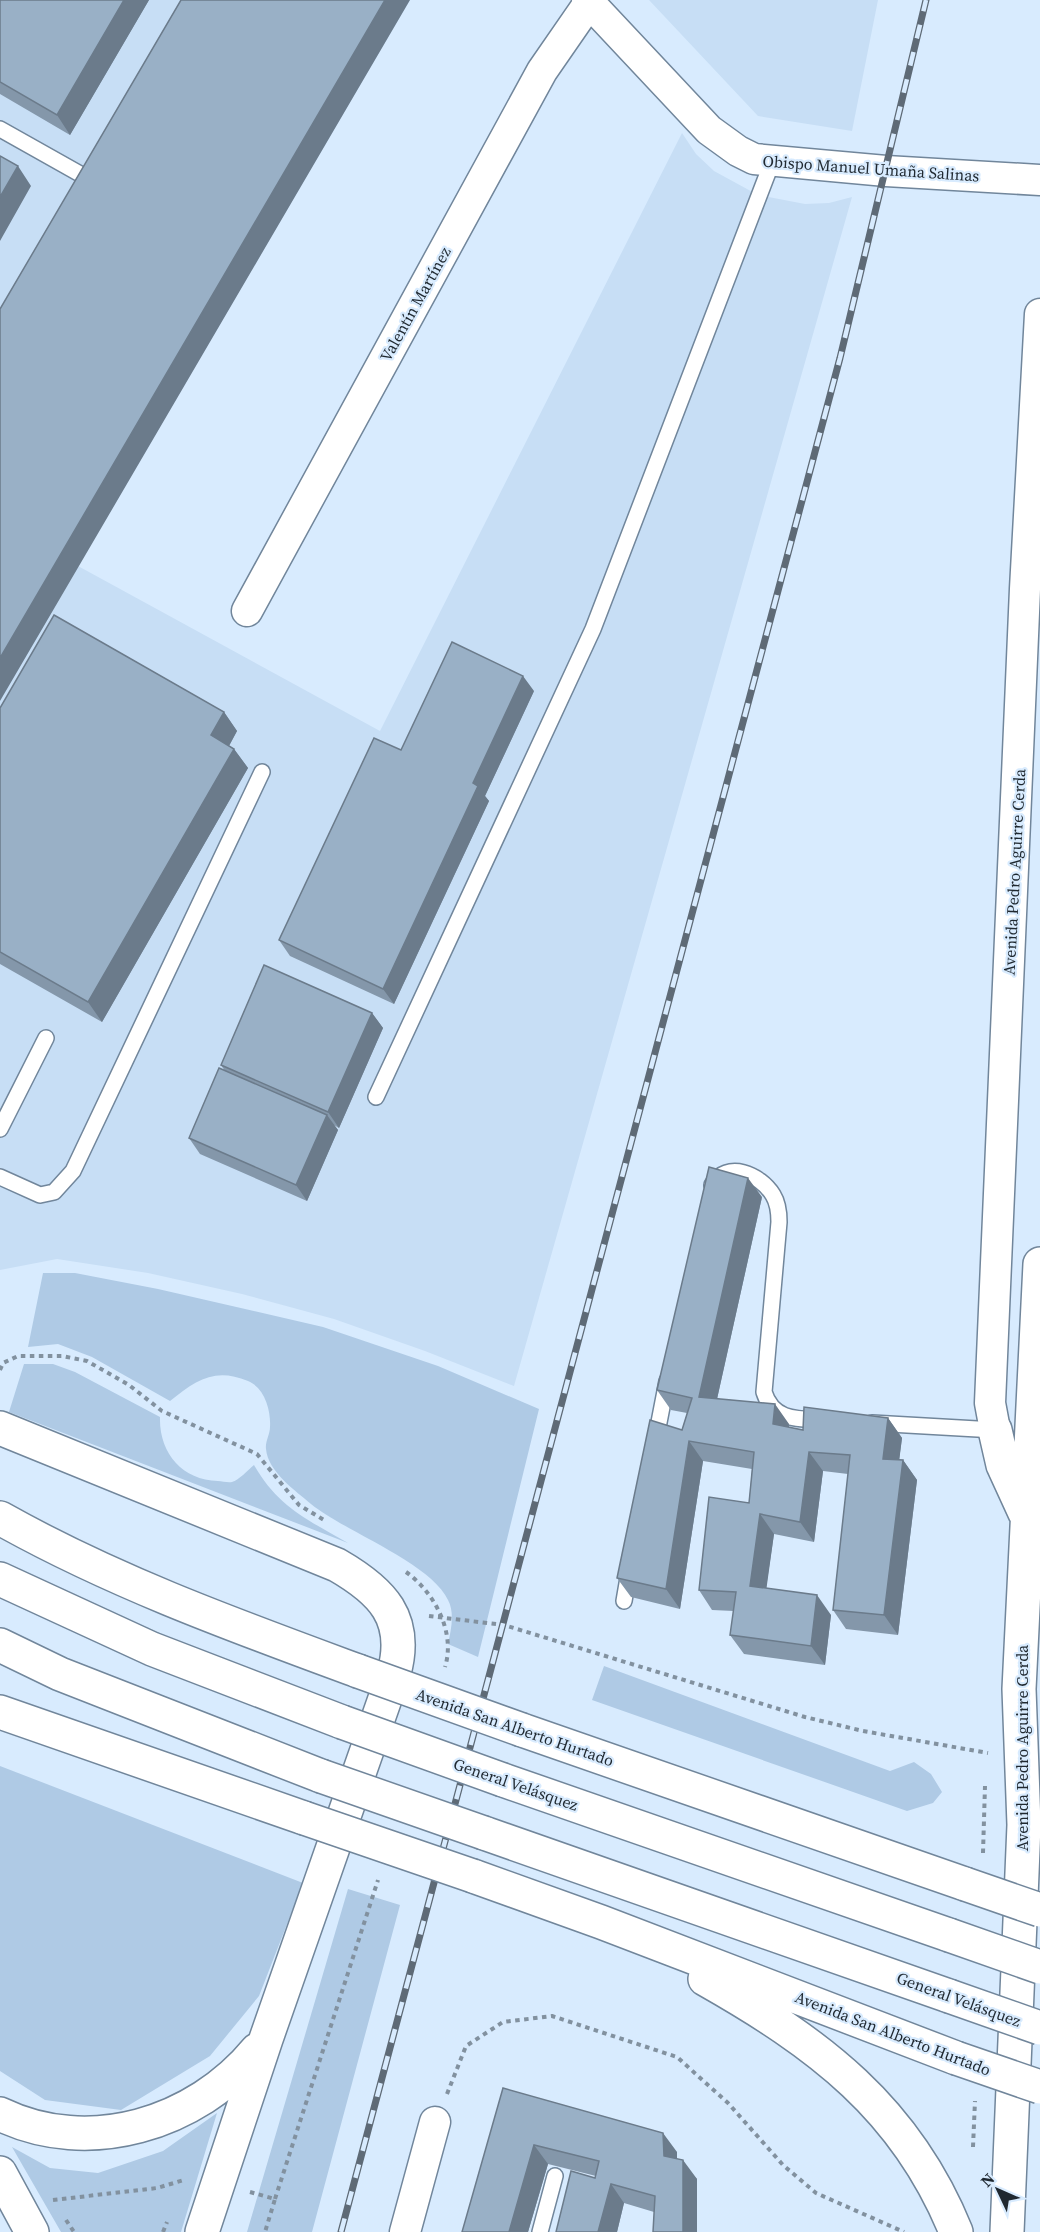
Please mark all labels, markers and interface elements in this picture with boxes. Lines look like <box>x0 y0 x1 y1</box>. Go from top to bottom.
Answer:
street label: Obispo Manuel Umaña Salinas <box>762 149 980 187</box>
street label: Valentín Martínez <box>374 243 456 365</box>
street label: Avenida Pedro Aguirre Cerda <box>998 767 1030 976</box>
street label: Avenida Pedro Aguirre Cerda <box>1011 1644 1033 1851</box>
street label: Avenida San Alberto Hurtado <box>413 1683 617 1771</box>
street label: General Velásquez <box>451 1752 581 1816</box>
street label: General Velásquez <box>894 1966 1024 2032</box>
street label: Avenida San Alberto Hurtado <box>792 1985 994 2081</box>
north arrow <box>968 2160 1028 2220</box>
text: N <box>975 2167 999 2191</box>

